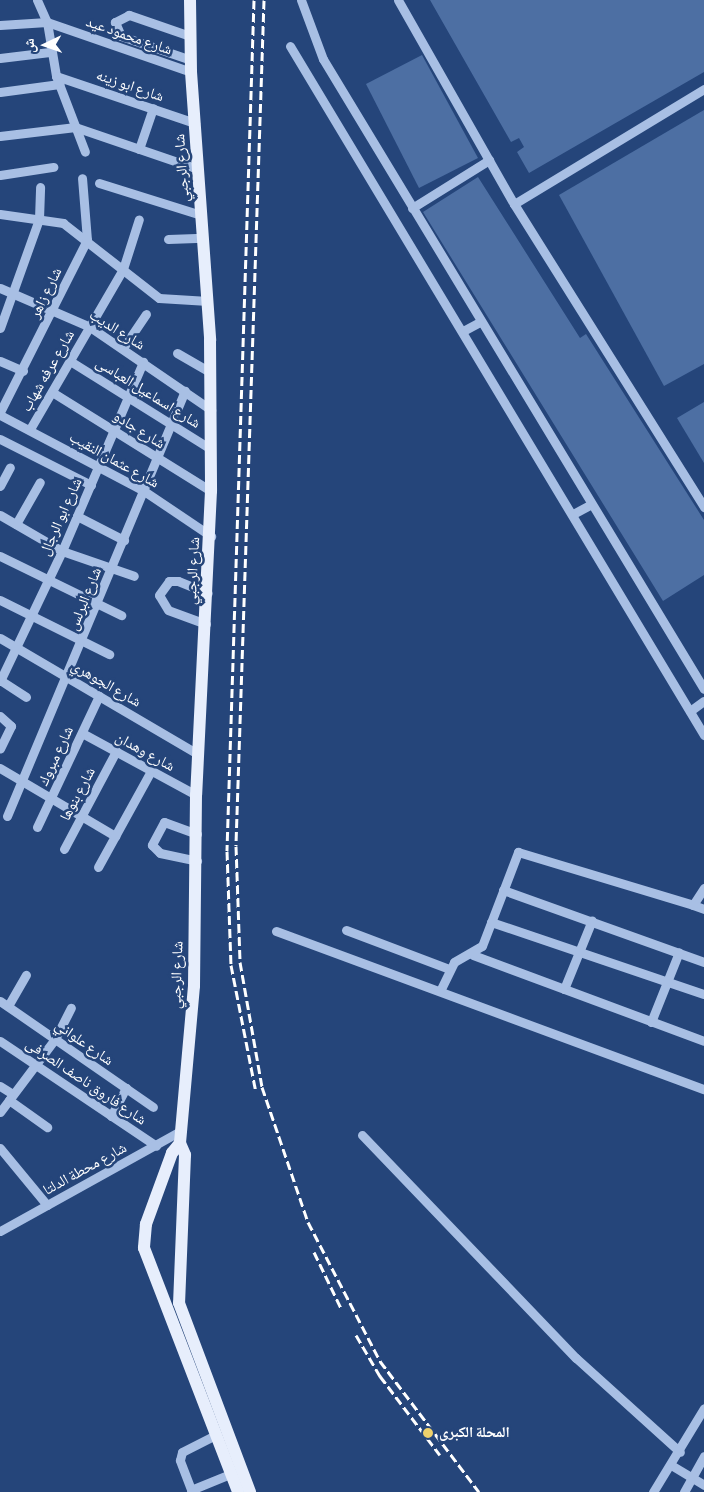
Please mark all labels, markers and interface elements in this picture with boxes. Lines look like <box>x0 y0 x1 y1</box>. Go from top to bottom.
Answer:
street label: شارع محمود عيد <box>84 13 174 59</box>
north arrow <box>20 20 70 70</box>
text: ش <box>23 38 37 54</box>
street label: شارع ابو زينه <box>94 66 166 106</box>
street label: شارع الرجبي <box>171 133 193 203</box>
street label: شارع زاهر <box>26 265 66 321</box>
street label: شارع الديب <box>86 306 148 354</box>
street label: شارع عرفه شهاب <box>17 327 79 415</box>
street label: شارع اسماعيل العباسى <box>92 354 204 432</box>
street label: شارع جادو <box>110 407 168 453</box>
street label: شارع عثمان النقيب <box>66 428 162 492</box>
street label: شارع ابو الرجال <box>36 475 86 559</box>
street label: شارع الرجبي <box>182 537 204 605</box>
street label: شارع البرلس <box>64 565 106 633</box>
street label: شارع الجوهري <box>68 657 144 711</box>
street label: شارع مبروك <box>34 723 78 789</box>
street label: شارع وهدان <box>112 728 178 776</box>
street label: شارع بنوها <box>56 764 100 824</box>
street label: شارع الرجبي <box>167 941 187 1009</box>
street label: شارع علواني <box>51 1016 117 1070</box>
street label: شارع فاروق ناصف الصرفى <box>22 1035 150 1129</box>
street label: شارع محطة الدلتا <box>40 1139 130 1199</box>
place label: المحلة الكبرى <box>439 1424 510 1442</box>
marker: المحلة الكبرى <box>421 1426 435 1440</box>

